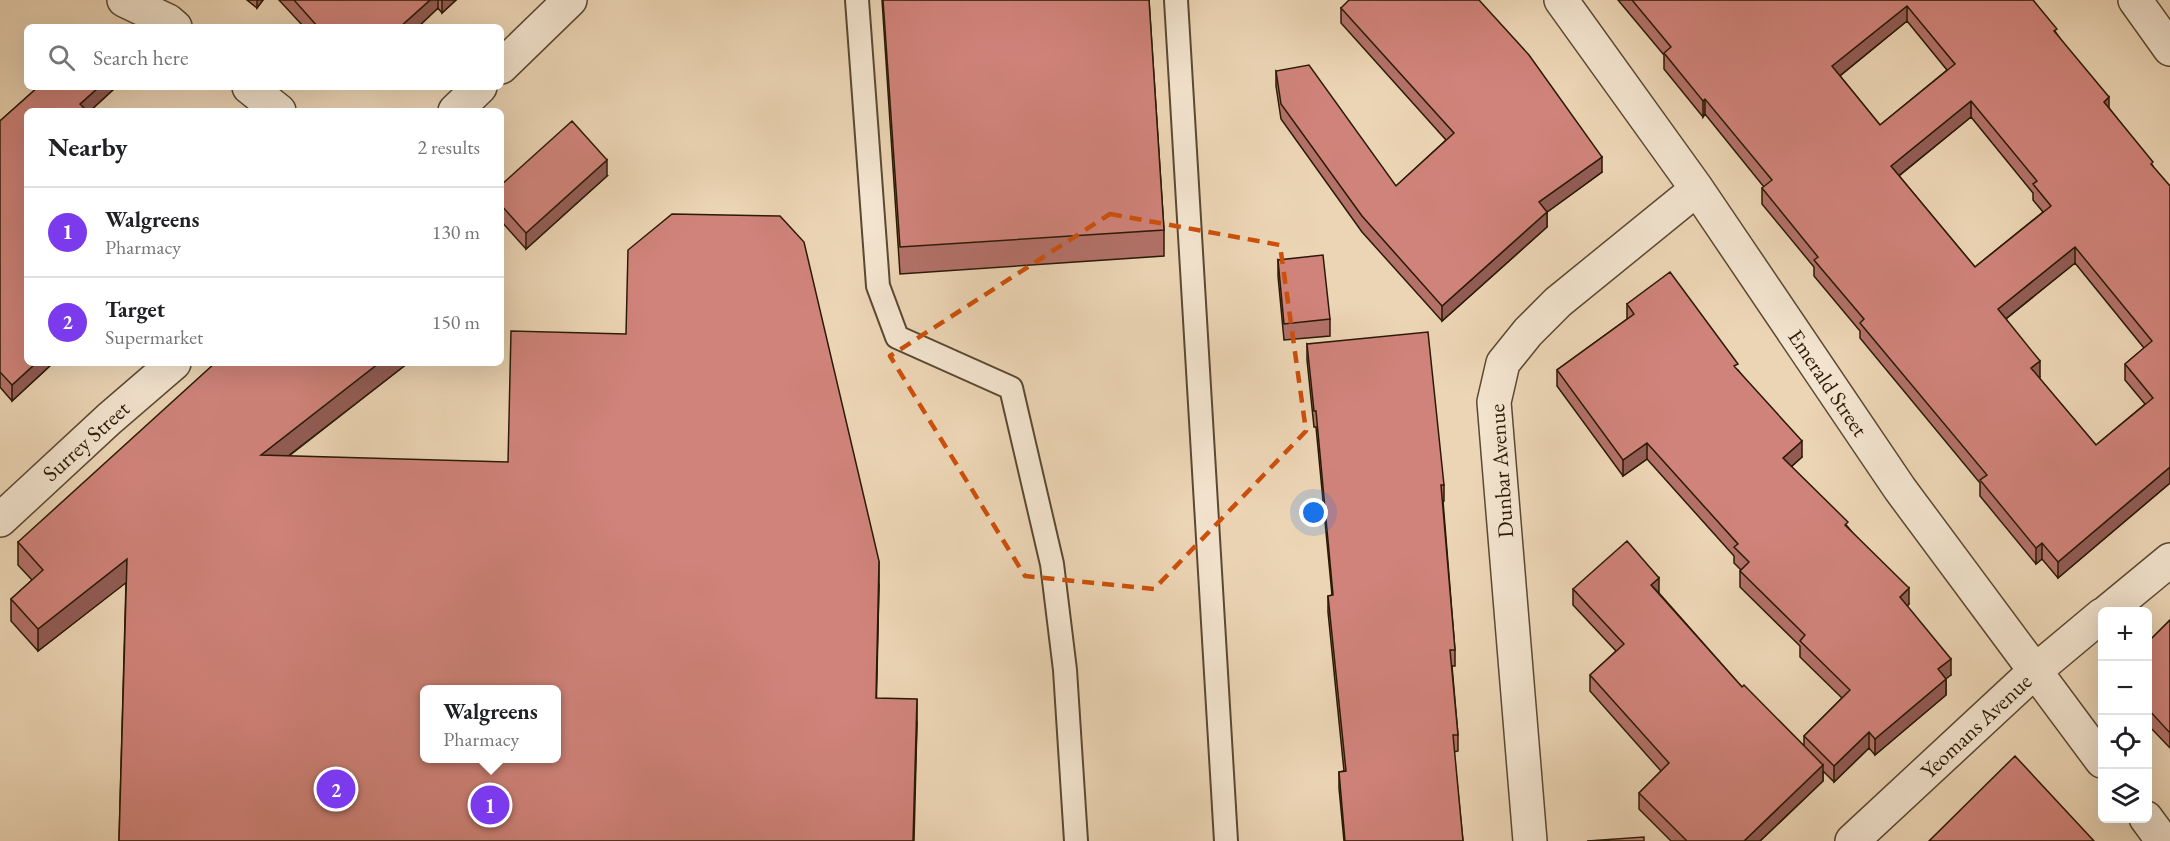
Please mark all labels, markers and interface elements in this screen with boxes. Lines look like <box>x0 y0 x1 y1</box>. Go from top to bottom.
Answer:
search box <box>24 24 504 90</box>
icon: search <box>45 41 78 74</box>
text: Search here <box>93 43 188 72</box>
text: Nearby <box>48 130 128 164</box>
text: 2 results <box>417 134 480 160</box>
text: Walgreens <box>105 205 199 234</box>
text: 1 <box>62 219 73 245</box>
text: 130 m <box>432 219 480 245</box>
text: Pharmacy <box>105 234 181 260</box>
text: Target <box>105 295 165 324</box>
text: 2 <box>62 309 73 335</box>
text: 150 m <box>432 309 480 335</box>
text: Supermarket <box>105 324 203 350</box>
street label: Emerald Street <box>1781 324 1875 442</box>
street label: Surrey Street <box>36 394 136 488</box>
street label: Dunbar Avenue <box>1482 403 1520 539</box>
your location <box>1299 498 1328 527</box>
map controls <box>2098 607 2152 823</box>
button: + <box>2098 607 2152 661</box>
button: − <box>2098 661 2152 715</box>
street label: Yeomans Avenue <box>1914 667 2038 785</box>
popup <box>420 685 561 763</box>
text: Walgreens <box>443 697 538 726</box>
button: locate <box>2098 715 2152 769</box>
text: Pharmacy <box>443 726 519 752</box>
pin: 2 <box>316 766 356 812</box>
button: layers <box>2098 769 2152 823</box>
pin: 1 <box>470 782 510 828</box>

